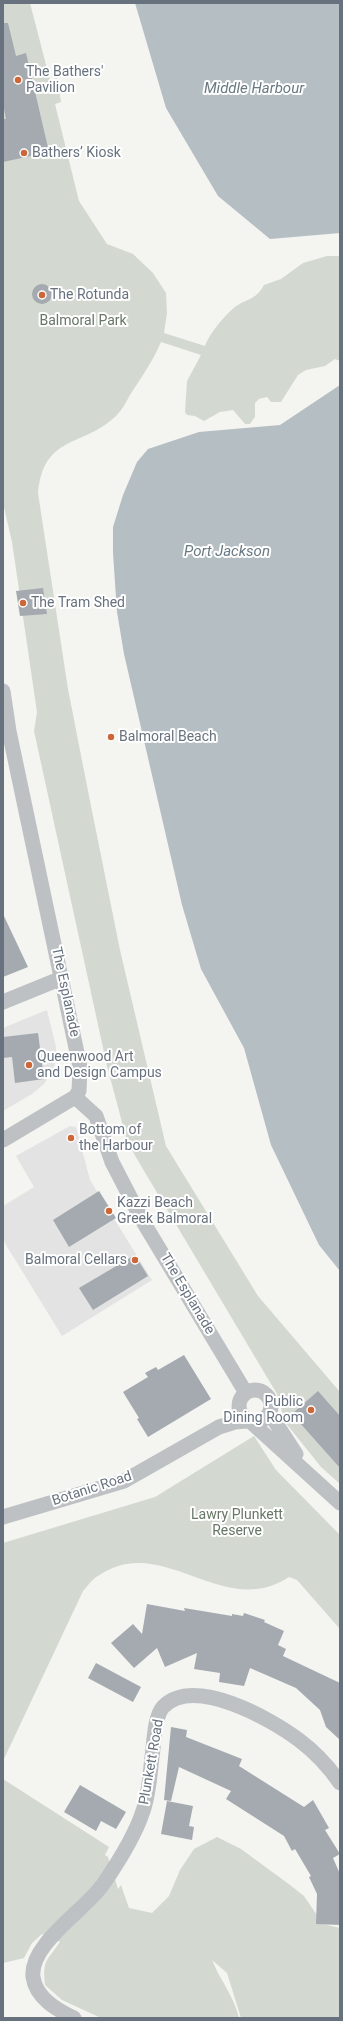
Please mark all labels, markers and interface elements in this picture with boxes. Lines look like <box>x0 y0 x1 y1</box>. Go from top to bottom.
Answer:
place label: The Bathers' Pavilion <box>26 64 103 96</box>
marker: The Bathers' Pavilion <box>13 75 23 85</box>
water label: Middle Harbour <box>204 80 304 98</box>
place label: Bathers’ Kiosk <box>32 145 121 161</box>
marker: Bathers’ Kiosk <box>19 148 29 158</box>
place label: The Rotunda <box>50 287 129 303</box>
marker: The Rotunda <box>37 290 47 300</box>
park label: Balmoral Park <box>39 313 127 329</box>
water label: Port Jackson <box>184 543 270 561</box>
place label: The Tram Shed <box>31 595 125 611</box>
marker: The Tram Shed <box>18 598 28 608</box>
place label: Balmoral Beach <box>119 729 217 745</box>
marker: Balmoral Beach <box>106 732 116 742</box>
street label: The Esplanade <box>47 945 83 1039</box>
place label: Queenwood Art and Design Campus <box>37 1049 162 1082</box>
marker: Queenwood Art and Design Campus <box>24 1060 34 1070</box>
place label: Bottom of the Harbour <box>79 1122 153 1154</box>
marker: Bottom of the Harbour <box>66 1133 76 1143</box>
place label: Kazzi Beach Greek Balmoral <box>117 1195 212 1228</box>
marker: Kazzi Beach Greek Balmoral <box>104 1206 114 1216</box>
street label: The Esplanade <box>156 1250 218 1338</box>
place label: Balmoral Cellars <box>25 1252 127 1268</box>
marker: Balmoral Cellars <box>130 1255 140 1265</box>
place label: Public Dining Room <box>223 1394 303 1426</box>
marker: Public Dining Room <box>306 1405 316 1415</box>
street label: Botanic Road <box>50 1468 134 1510</box>
park label: Lawry Plunkett Reserve <box>191 1507 283 1540</box>
street label: Plunkett Road <box>136 1718 168 1806</box>

